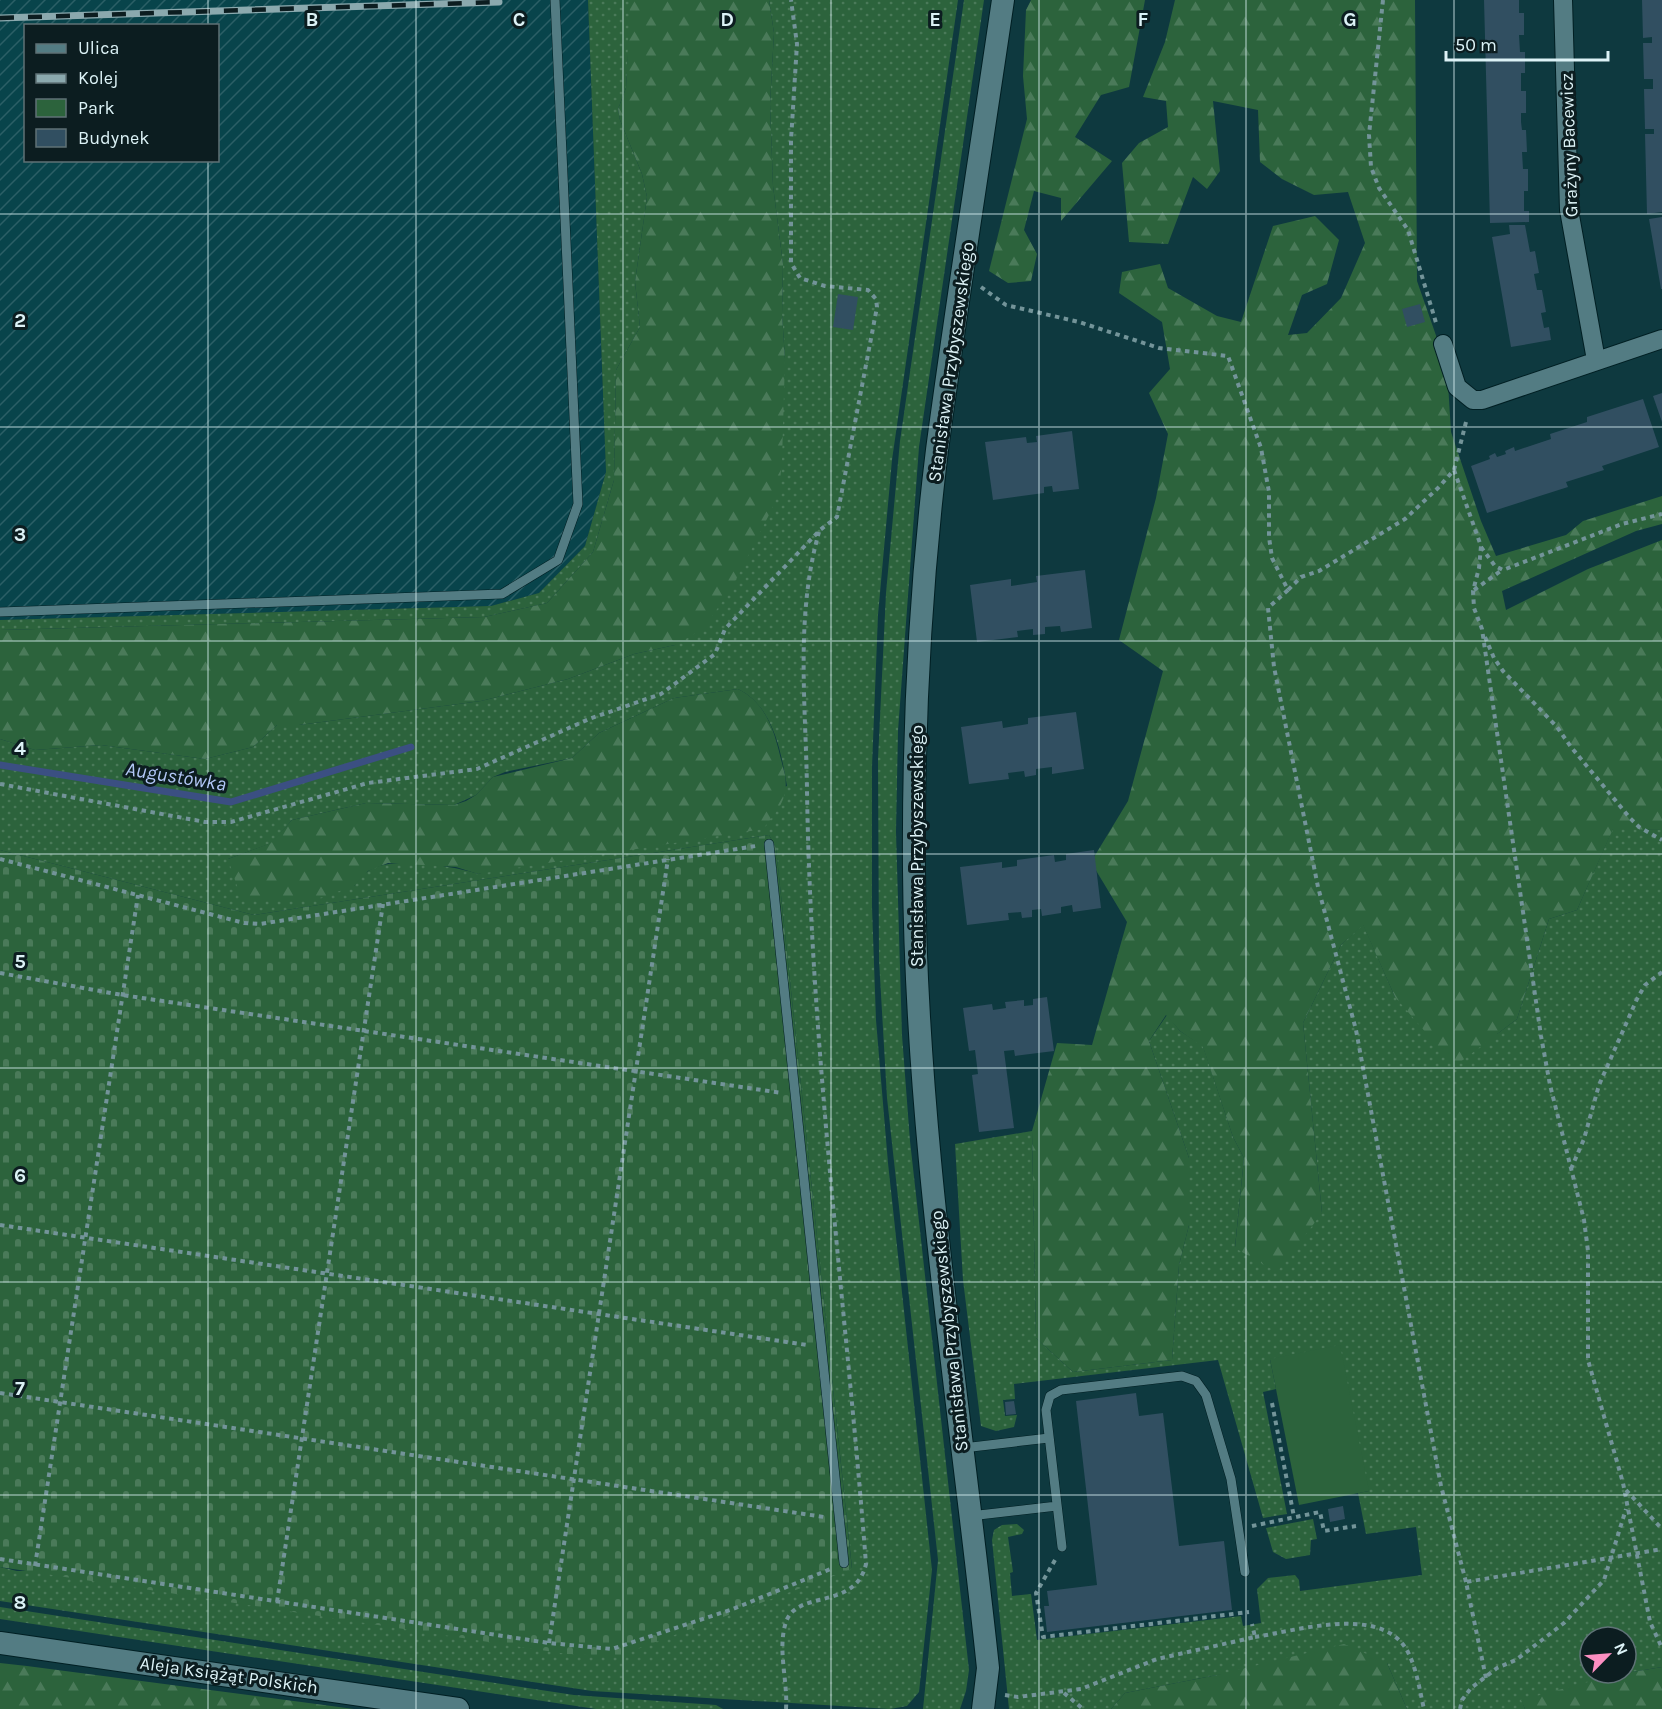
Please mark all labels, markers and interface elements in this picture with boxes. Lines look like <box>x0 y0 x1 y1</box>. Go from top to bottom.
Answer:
text: B <box>306 8 318 31</box>
text: C <box>513 8 525 31</box>
text: D <box>720 8 734 31</box>
text: E <box>929 8 941 31</box>
text: F <box>1138 8 1149 31</box>
text: G <box>1343 8 1357 31</box>
legend <box>24 24 219 162</box>
scale bar <box>1446 24 1608 62</box>
text: 50 m <box>1455 34 1497 56</box>
text: Ulica <box>78 37 119 59</box>
text: Kolej <box>78 67 119 89</box>
street label: Grażyny Bacewicz <box>1555 73 1583 217</box>
text: Park <box>78 97 115 119</box>
text: Budynek <box>78 127 149 149</box>
street label: Stanisława Przybyszewskiego <box>923 240 979 484</box>
text: 2 <box>14 309 26 332</box>
text: 3 <box>14 523 26 546</box>
street label: Stanisława Przybyszewskiego <box>906 725 928 967</box>
text: 4 <box>14 737 26 760</box>
water label: Augustówka <box>124 757 228 796</box>
text: 5 <box>14 950 26 973</box>
text: 6 <box>14 1164 26 1187</box>
street label: Stanisława Przybyszewskiego <box>925 1209 973 1453</box>
text: 7 <box>15 1377 25 1400</box>
text: 8 <box>14 1591 26 1614</box>
north arrow <box>1578 1625 1638 1685</box>
text: N <box>1610 1640 1632 1658</box>
street label: Aleja Książąt Polskich <box>139 1652 319 1698</box>

